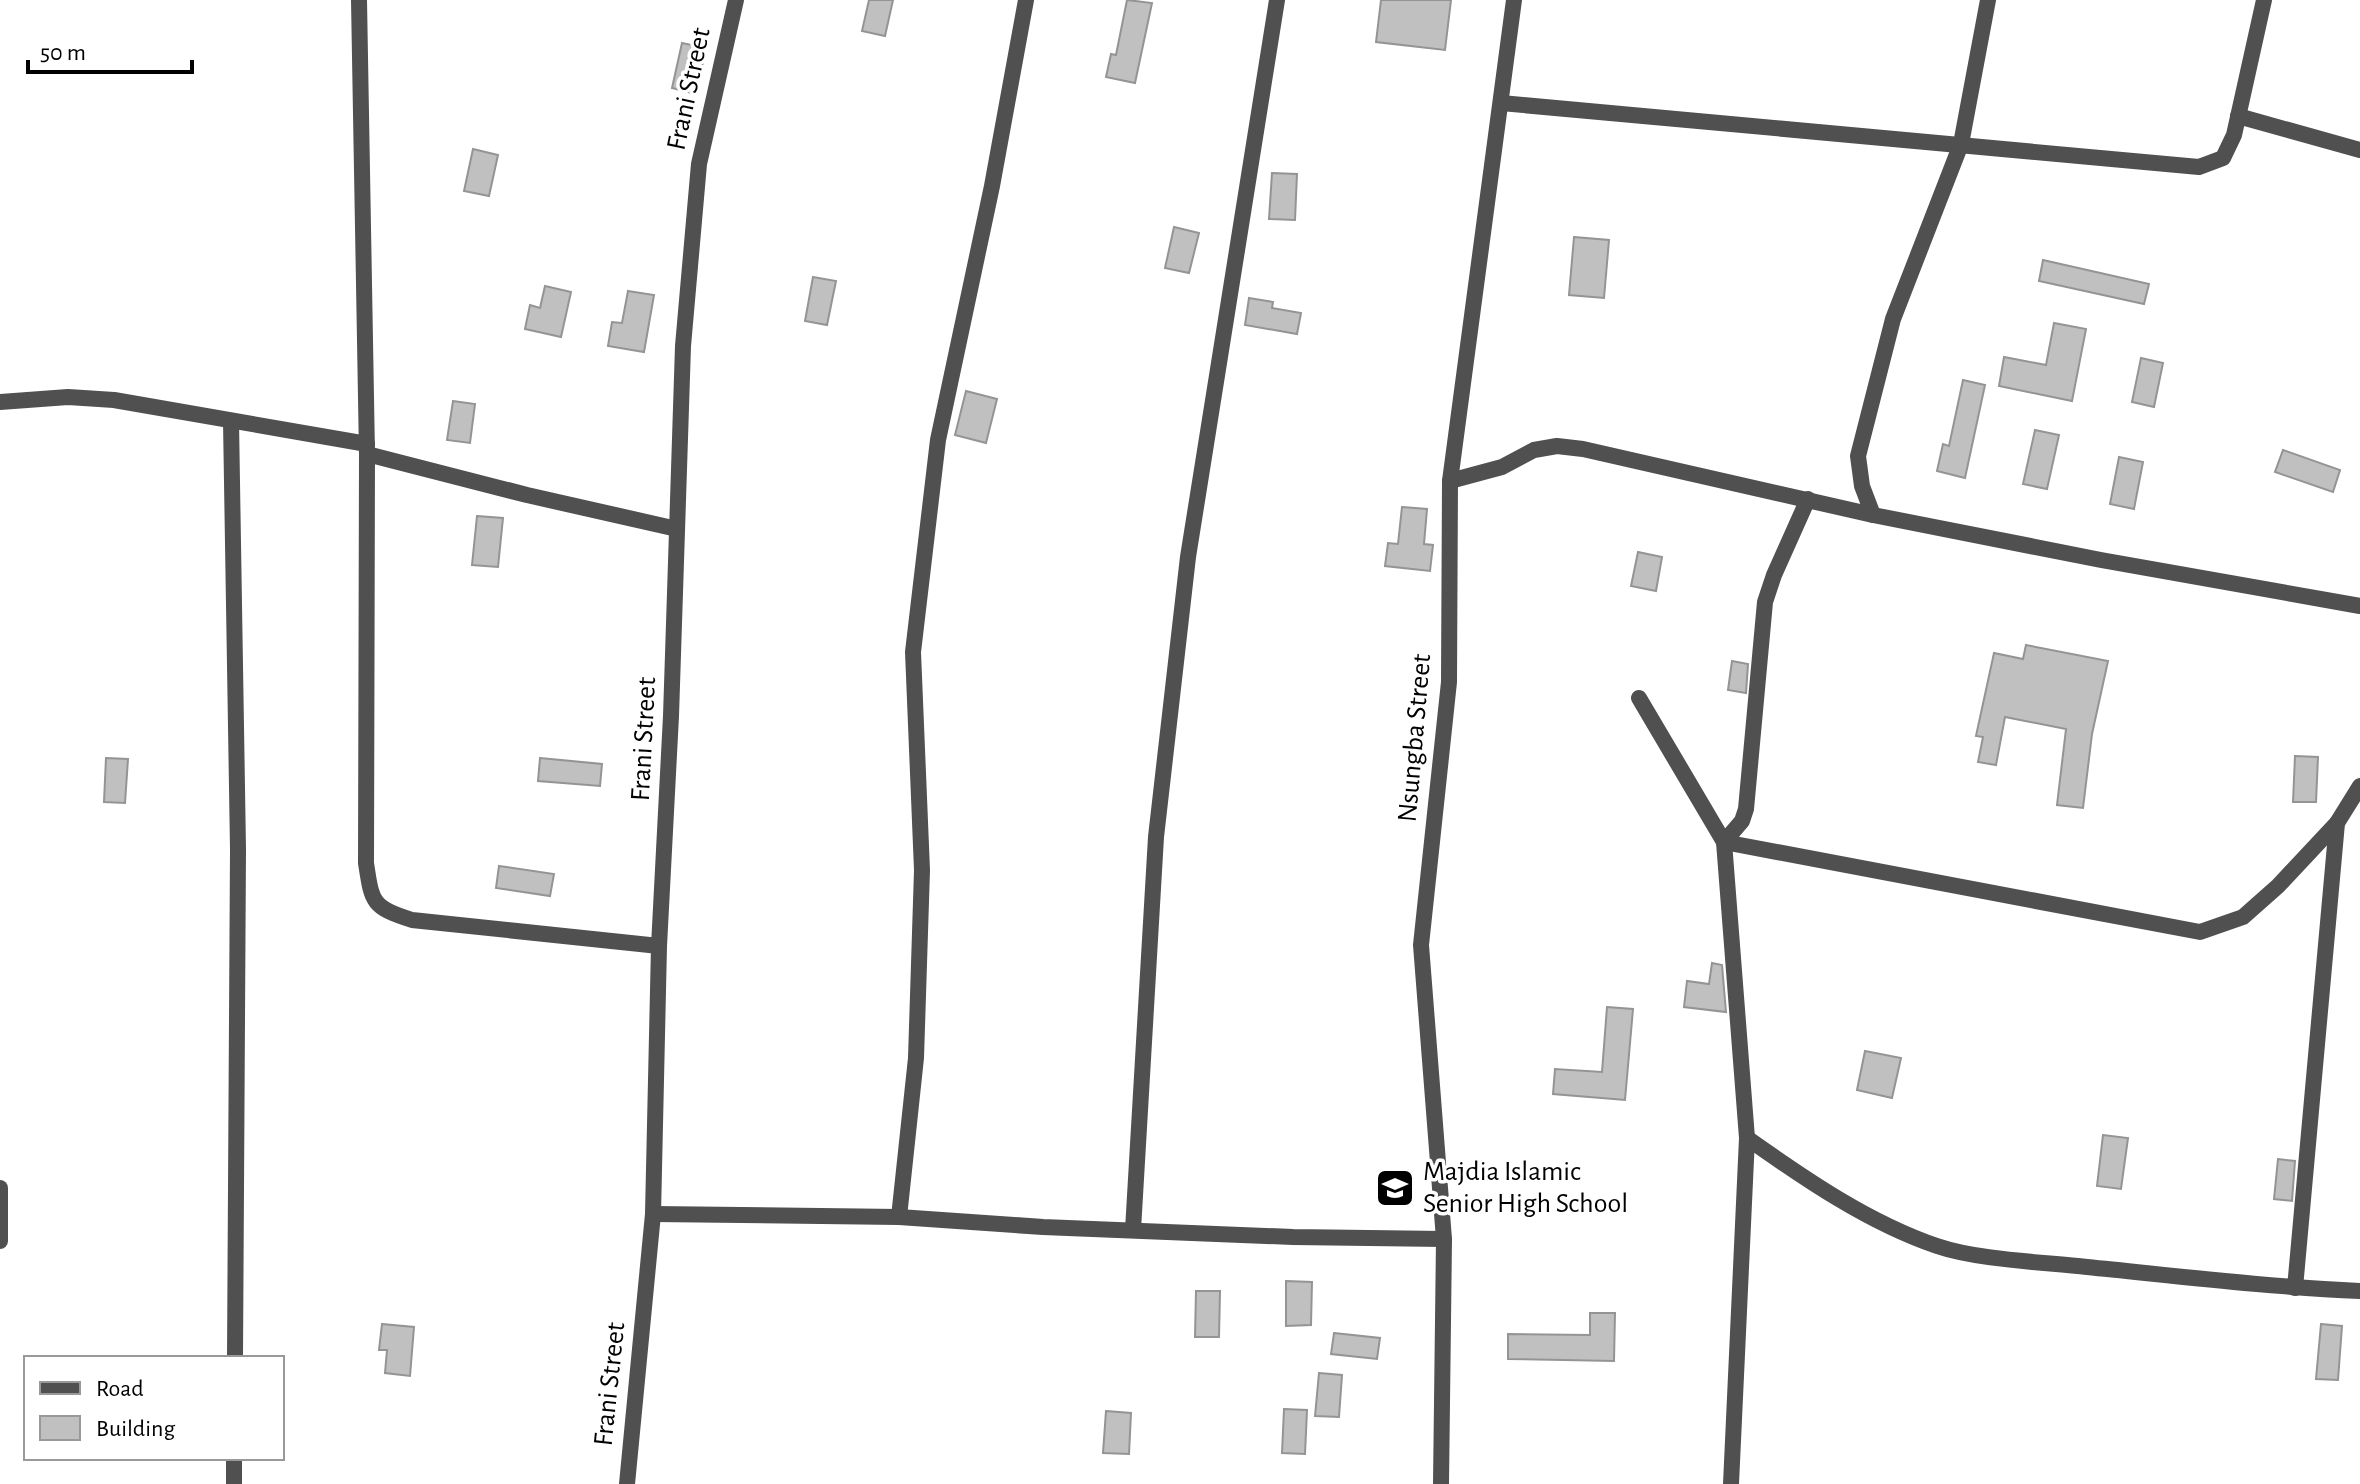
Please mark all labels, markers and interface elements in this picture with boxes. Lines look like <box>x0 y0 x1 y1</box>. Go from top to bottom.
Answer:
scale bar <box>28 24 192 74</box>
street label: Frani Street <box>662 25 716 153</box>
text: 50 m <box>40 41 86 65</box>
street label: Nsungba Street <box>1394 653 1436 823</box>
street label: Frani Street <box>627 676 661 802</box>
place label: Majdia Islamic Senior High School <box>1423 1158 1628 1218</box>
school or university icon: Majdia Islamic Senior High School <box>1374 1167 1416 1209</box>
street label: Frani Street <box>590 1321 630 1447</box>
legend <box>24 1356 284 1460</box>
text: Road <box>96 1377 144 1401</box>
text: Building <box>96 1417 175 1441</box>

